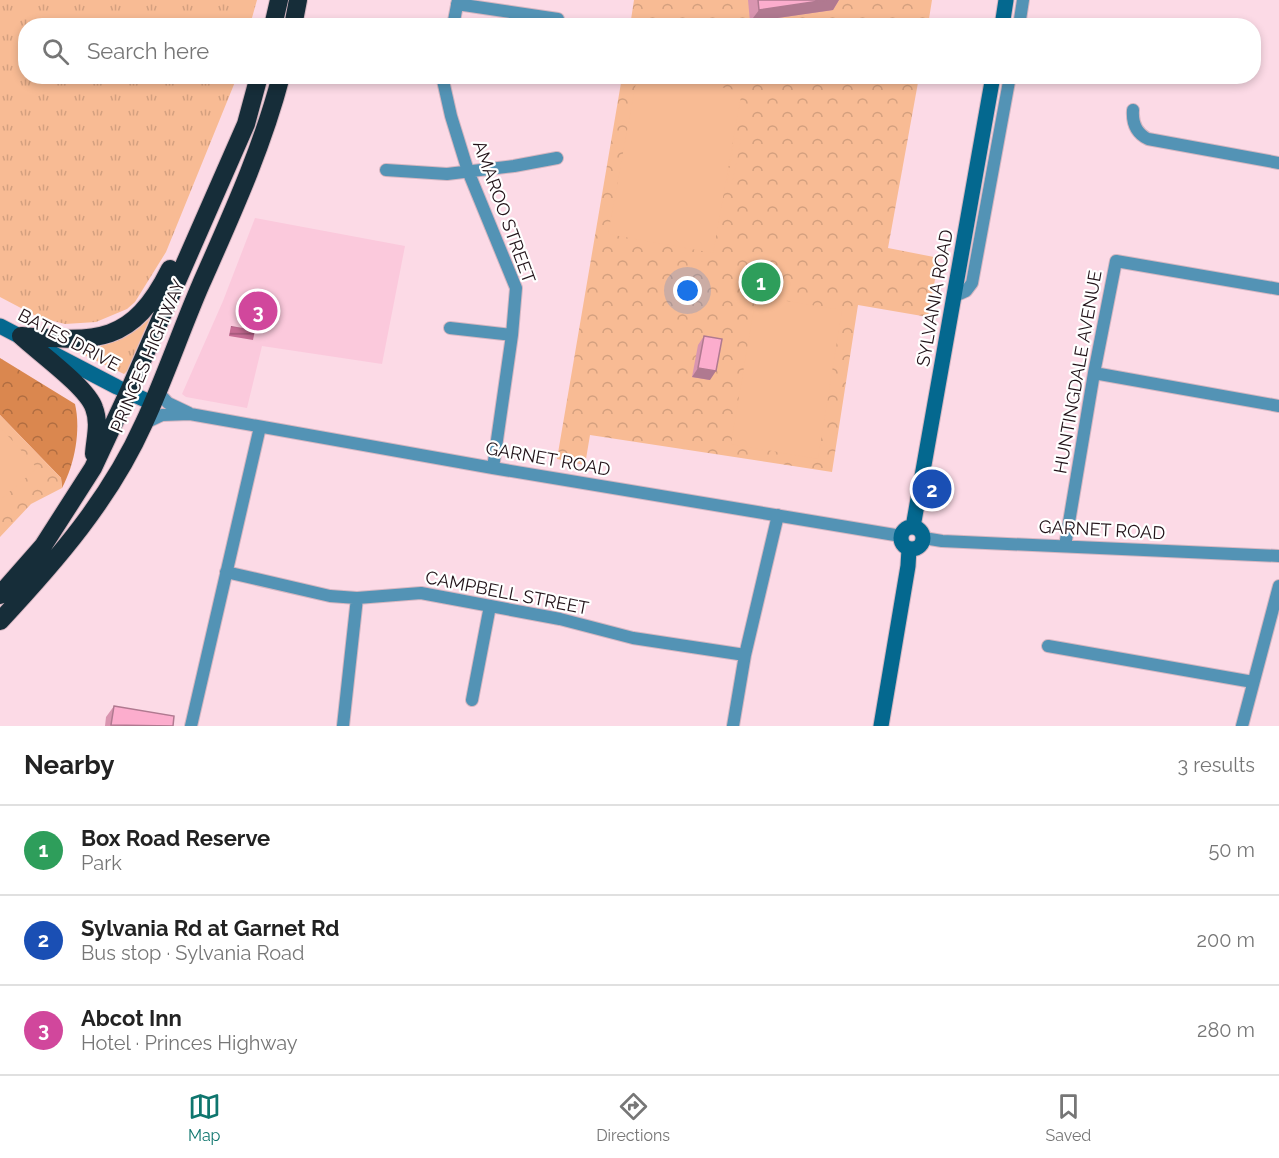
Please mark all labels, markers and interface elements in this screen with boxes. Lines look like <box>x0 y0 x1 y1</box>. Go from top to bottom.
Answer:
search box <box>18 18 1261 84</box>
icon: search <box>39 35 72 68</box>
text: Search here <box>87 38 209 64</box>
street label: AMAROO STREET <box>469 138 540 286</box>
street label: SYLVANIA ROAD <box>912 228 957 368</box>
pin: 1 <box>742 260 780 304</box>
street label: HUNTINGDALE AVENUE <box>1049 269 1106 475</box>
street label: PRINCES HIGHWAY <box>106 276 189 435</box>
your location <box>673 276 702 305</box>
pin: 3 <box>238 288 278 334</box>
street label: BATES DRIVE <box>15 304 124 375</box>
street label: GARNET ROAD <box>484 437 612 480</box>
pin: 2 <box>912 466 952 512</box>
street label: GARNET ROAD <box>1038 516 1166 543</box>
street label: CAMPBELL STREET <box>424 566 591 619</box>
text: Nearby <box>24 750 114 780</box>
text: 3 results <box>1177 753 1255 777</box>
text: Box Road Reserve <box>81 825 270 851</box>
text: 1 <box>39 838 48 862</box>
text: 50 m <box>1208 838 1255 862</box>
text: Park <box>81 851 122 875</box>
text: Sylvania Rd at Garnet Rd <box>81 915 339 941</box>
text: 2 <box>38 928 49 952</box>
text: 200 m <box>1197 928 1255 952</box>
text: Bus stop · Sylvania Road <box>81 941 304 965</box>
text: Abcot Inn <box>81 1005 182 1031</box>
text: 3 <box>38 1018 49 1042</box>
text: 280 m <box>1197 1018 1255 1042</box>
text: Hotel · Princes Highway <box>81 1031 298 1055</box>
tab: Map <box>188 1090 221 1145</box>
tab: Directions <box>596 1090 670 1145</box>
tab: Saved <box>1045 1090 1091 1145</box>

